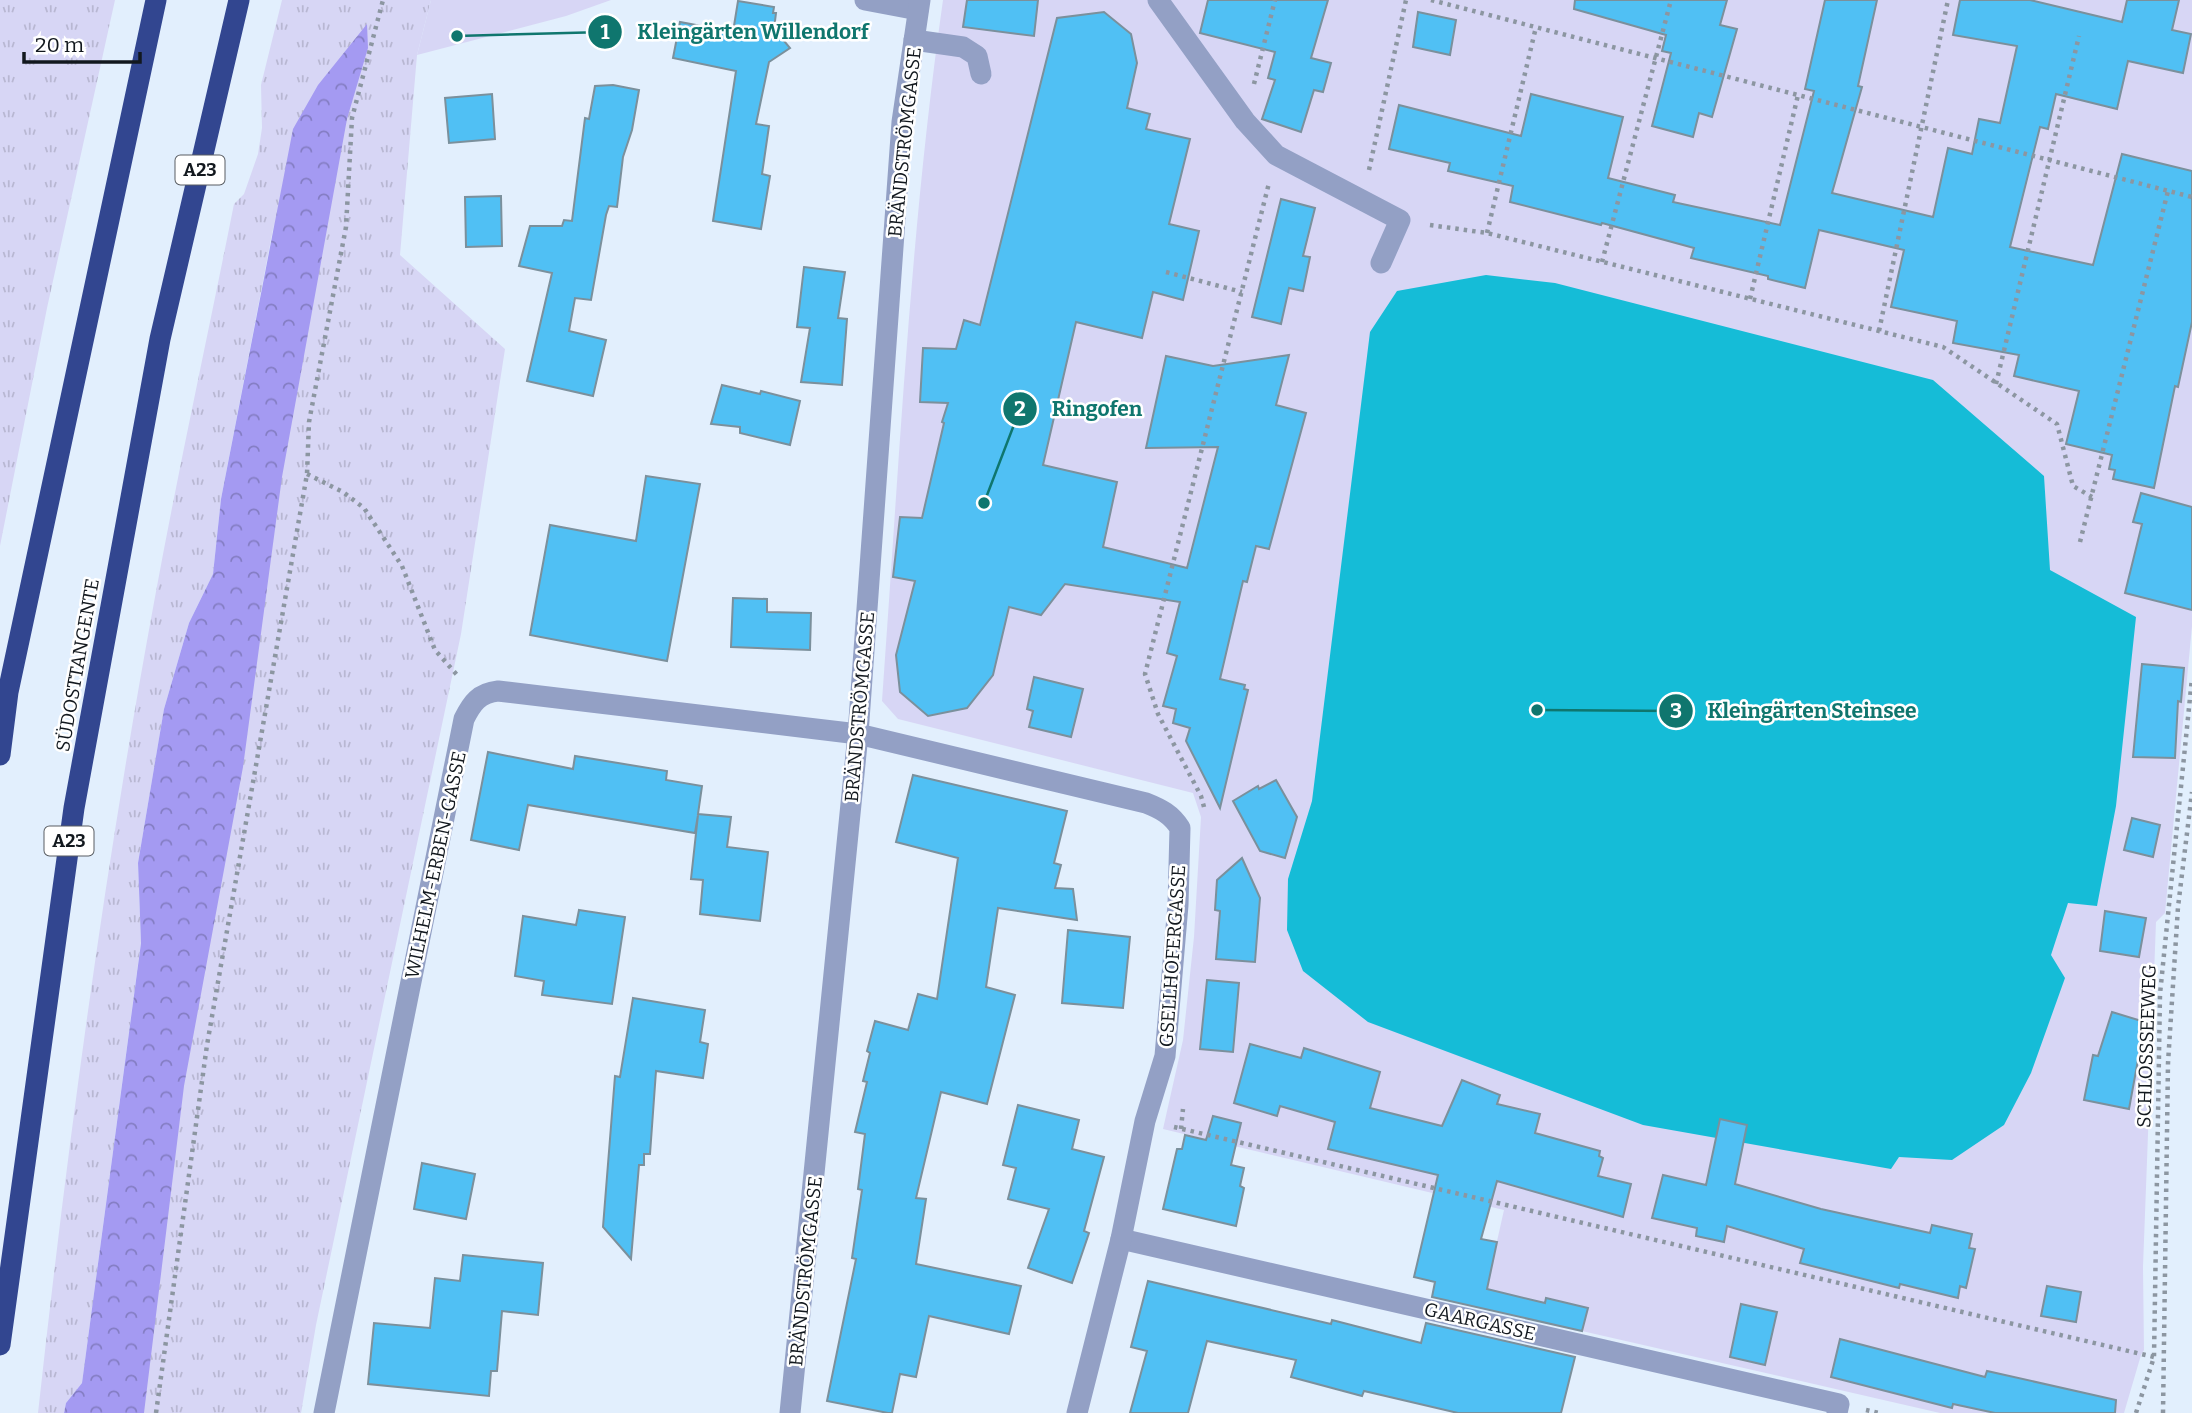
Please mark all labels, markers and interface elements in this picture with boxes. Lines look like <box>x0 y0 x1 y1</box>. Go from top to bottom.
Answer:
callout: Kleingärten Willendorf <box>588 11 882 53</box>
text: 1 <box>600 19 610 45</box>
text: Kleingärten Willendorf <box>637 19 871 45</box>
scale bar <box>24 21 140 65</box>
text: 20 m <box>35 32 84 58</box>
street label: BRÄNDSTRÖMGASSE <box>883 46 926 238</box>
road number: A23 <box>176 155 224 184</box>
callout: Ringofen <box>1003 388 1156 430</box>
text: 2 <box>1014 396 1026 422</box>
text: Ringofen <box>1052 396 1143 422</box>
street label: SÜDOSTTANGENTE <box>51 577 104 753</box>
street label: BRÄNDSTRÖMGASSE <box>840 611 879 803</box>
callout: Kleingärten Steinsee <box>1659 690 1931 732</box>
text: 3 <box>1670 698 1682 724</box>
text: Kleingärten Steinsee <box>1707 698 1917 724</box>
street label: WILHELM-ERBEN-GASSE <box>400 749 471 981</box>
road number: A23 <box>44 826 94 856</box>
street label: GSELLHOFERGASSE <box>1155 864 1190 1048</box>
street label: SCHLOSSSEEWEG <box>2132 964 2161 1128</box>
street label: BRÄNDSTRÖMGASSE <box>784 1175 827 1367</box>
street label: GAARGASSE <box>1422 1298 1538 1345</box>

